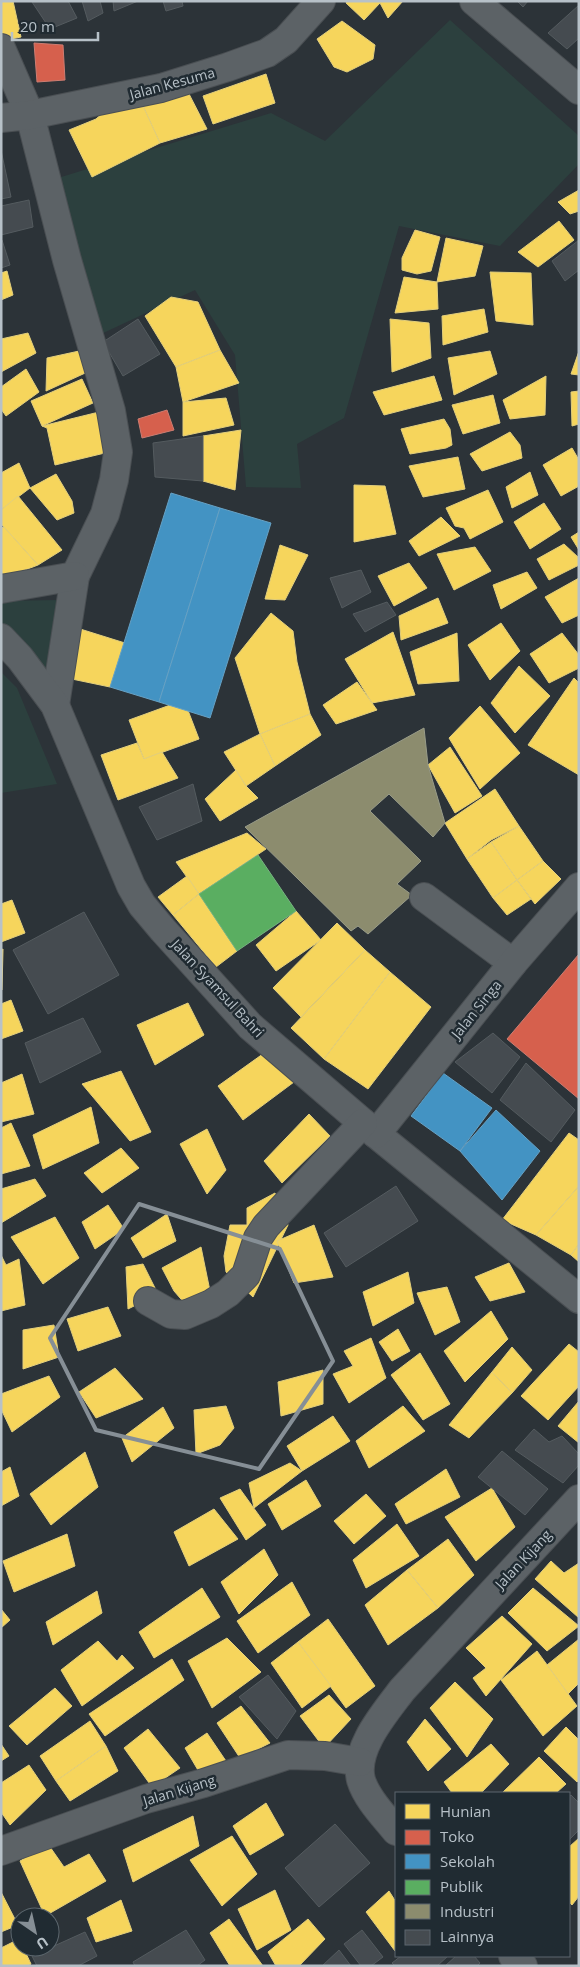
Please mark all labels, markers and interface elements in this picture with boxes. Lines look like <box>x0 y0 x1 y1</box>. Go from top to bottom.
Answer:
scale bar <box>12 10 99 42</box>
text: 20 m <box>20 16 55 36</box>
street label: Jalan Kesuma <box>125 62 217 104</box>
street label: Jalan Syamsul Bahri <box>166 933 268 1041</box>
street label: Jalan Singa <box>445 976 505 1044</box>
street label: Jalan Kijang <box>489 1525 556 1594</box>
street label: Jalan Kijang <box>139 1770 218 1811</box>
legend <box>395 1792 570 1957</box>
text: Hunian <box>440 1801 491 1821</box>
text: Toko <box>440 1826 474 1846</box>
text: Sekolah <box>440 1851 495 1871</box>
text: Publik <box>440 1876 483 1896</box>
text: Industri <box>440 1901 494 1921</box>
north arrow <box>10 1907 60 1957</box>
text: Lainnya <box>440 1926 494 1946</box>
text: U <box>33 1932 52 1954</box>

